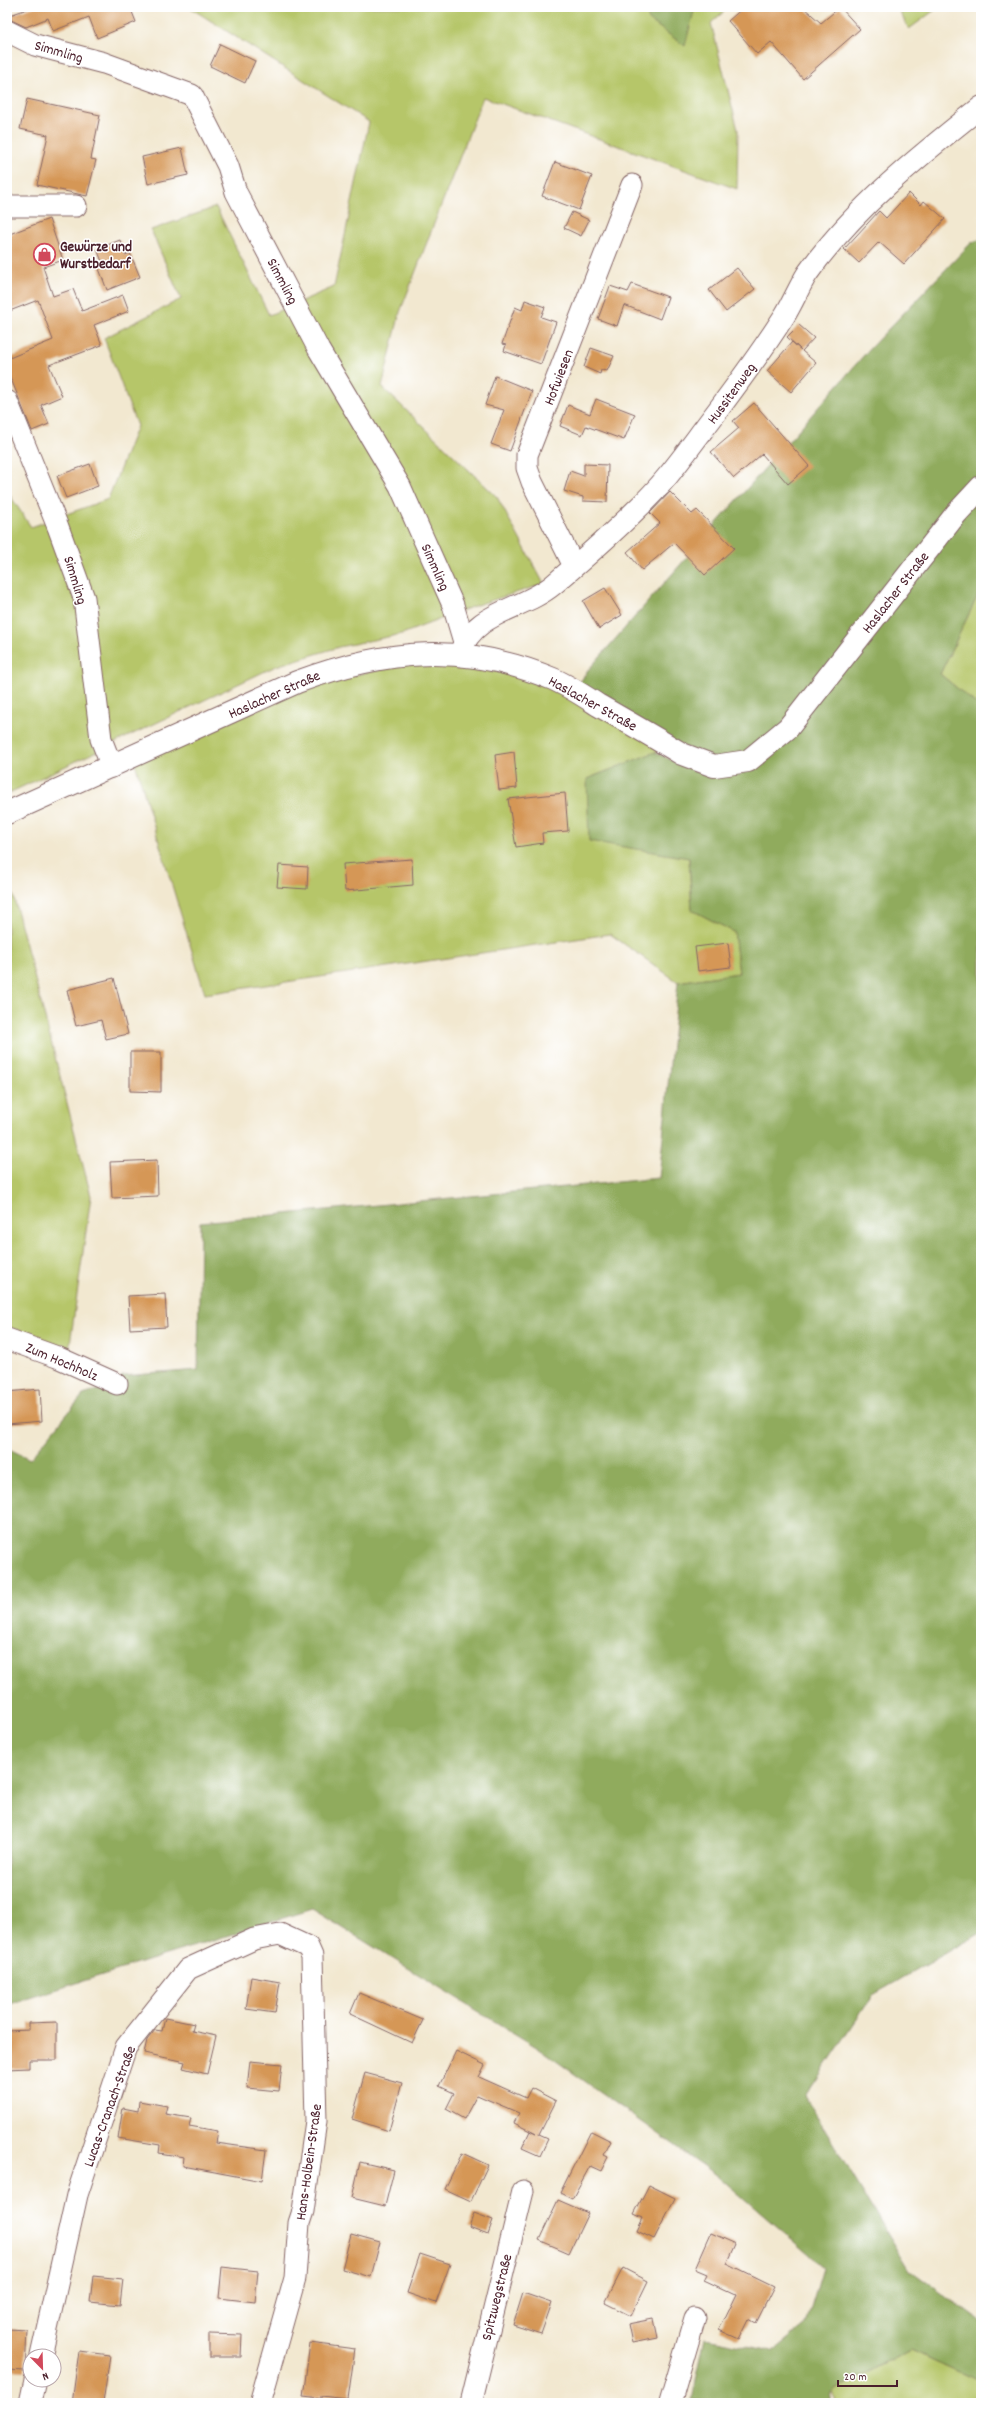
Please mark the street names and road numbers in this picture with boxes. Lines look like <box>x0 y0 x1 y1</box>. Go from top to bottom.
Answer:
street label: Simmling <box>31 35 85 70</box>
street label: Simmling <box>260 255 303 309</box>
street label: Hofwiesen <box>539 346 581 409</box>
street label: Hussitenweg <box>703 359 763 430</box>
street label: Simmling <box>414 541 454 595</box>
street label: Haslacher Straße <box>858 547 936 639</box>
street label: Simmling <box>56 554 92 608</box>
street label: Haslacher Straße <box>225 666 325 726</box>
street label: Haslacher Straße <box>544 671 641 738</box>
street label: Zum Hochholz <box>22 1338 101 1388</box>
street label: Lucas-Cranach-Straße <box>79 2043 143 2170</box>
street label: Hans-Holbein-Straße <box>291 2102 329 2222</box>
street label: Spitzwegstraße <box>477 2251 519 2343</box>

